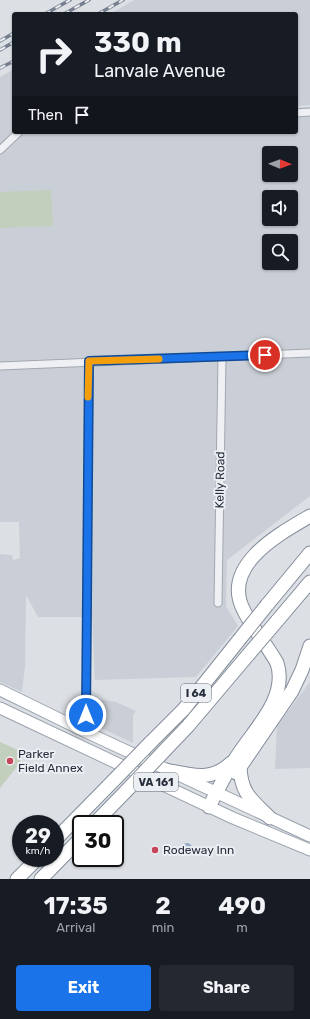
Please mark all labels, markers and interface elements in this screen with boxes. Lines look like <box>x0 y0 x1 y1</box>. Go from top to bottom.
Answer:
text: 330 m <box>94 26 182 59</box>
icon: right <box>28 28 80 80</box>
text: Lanvale Avenue <box>94 60 226 82</box>
icon: arrive <box>71 104 93 126</box>
text: Then <box>28 106 63 124</box>
north arrow <box>262 146 298 182</box>
map controls <box>262 146 298 270</box>
button: sound <box>262 190 298 226</box>
button: search <box>262 234 298 270</box>
pin <box>248 338 282 372</box>
icon: arrive <box>254 344 276 366</box>
street label: Kelly Road <box>213 451 227 509</box>
road number: I 64 <box>181 684 211 702</box>
position arrow <box>65 694 107 736</box>
place label: Parker Field Annex <box>18 747 83 775</box>
marker: Parker Field Annex <box>5 756 15 766</box>
road number: VA 161 <box>134 773 178 791</box>
speed limit sign: 30 <box>72 815 124 867</box>
text: 29 <box>25 824 51 848</box>
place label: Rodeway Inn <box>163 843 234 857</box>
text: km/h <box>26 845 50 857</box>
marker: Rodeway Inn <box>150 845 160 855</box>
text: 17:35 <box>44 892 108 920</box>
text: 2 <box>155 892 171 920</box>
text: 490 <box>218 892 266 920</box>
text: Arrival <box>56 920 95 935</box>
text: min <box>152 920 174 935</box>
text: m <box>236 920 248 935</box>
button: Exit <box>16 965 151 1011</box>
button: Share <box>159 965 294 1011</box>

